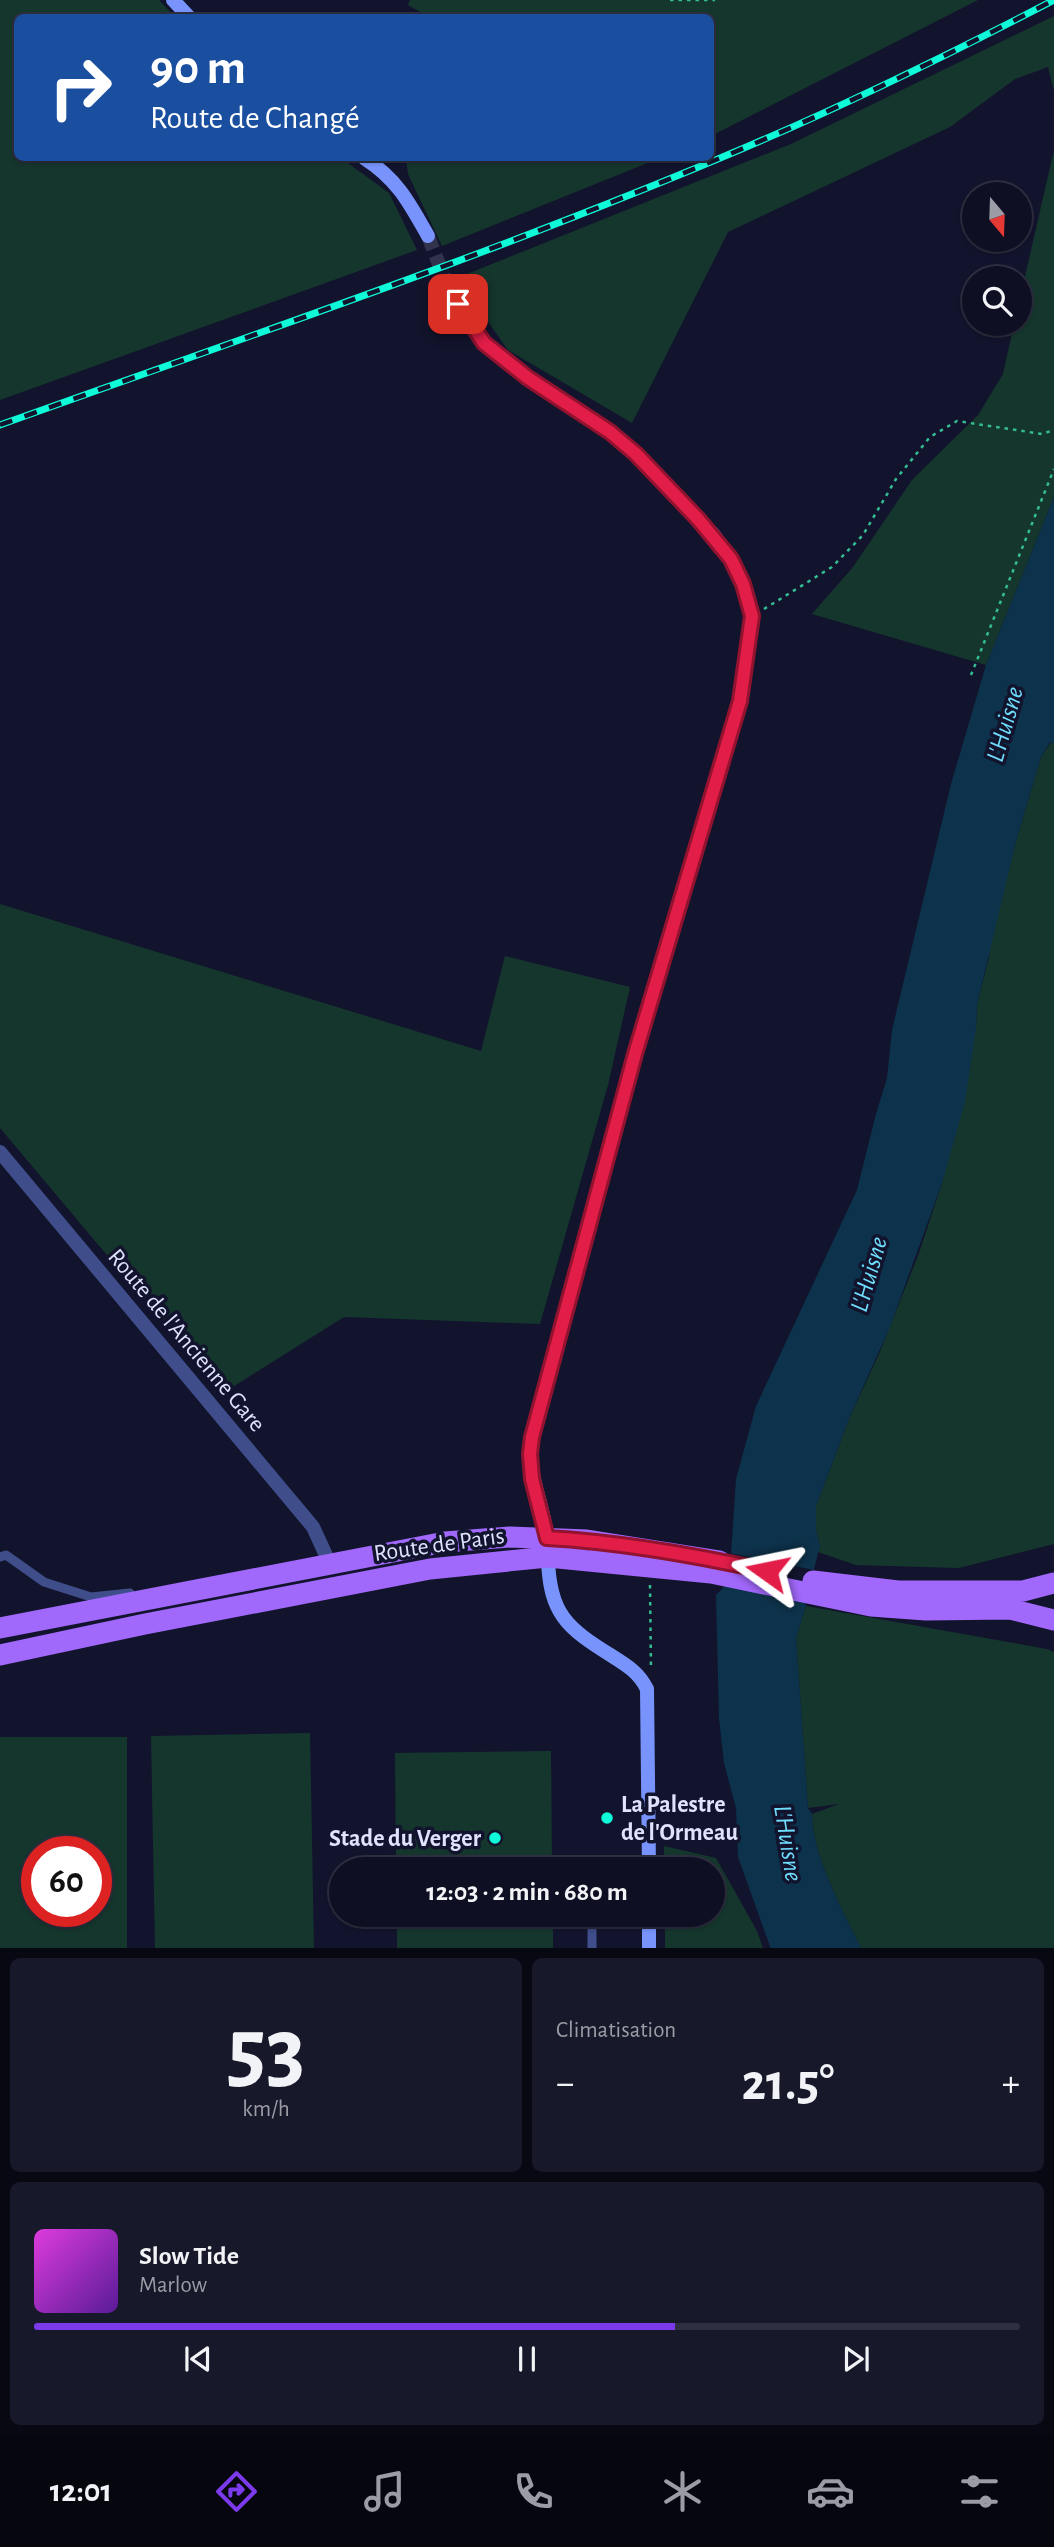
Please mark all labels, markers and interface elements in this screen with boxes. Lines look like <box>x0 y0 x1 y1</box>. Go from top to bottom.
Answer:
icon: right <box>35 42 126 133</box>
text: 90 m <box>150 44 246 93</box>
text: Route de Changé <box>150 102 360 134</box>
north arrow <box>962 182 1032 252</box>
map controls <box>962 182 1032 336</box>
button: search <box>962 266 1032 336</box>
pin <box>428 274 488 334</box>
icon: arrive <box>439 285 477 323</box>
water label: L'Huisne <box>982 684 1028 765</box>
water label: L'Huisne <box>846 1234 892 1315</box>
street label: Route de l'Ancienne Gare <box>103 1245 269 1437</box>
street label: Route de Paris <box>372 1524 506 1566</box>
position arrow <box>730 1534 804 1608</box>
place label: La Palestre de l'Ormeau <box>621 1793 738 1845</box>
water label: L'Huisne <box>769 1803 807 1883</box>
marker: La Palestre de l'Ormeau <box>599 1810 615 1826</box>
place label: Stade du Verger <box>329 1827 482 1851</box>
marker: Stade du Verger <box>487 1830 503 1846</box>
speed limit sign: 60 <box>21 1836 112 1927</box>
text: 12:03 · 2 min · 680 m <box>426 1879 628 1905</box>
text: 53 <box>227 2005 305 2096</box>
text: Climatisation <box>556 2019 676 2042</box>
text: 21.5° <box>742 2057 834 2109</box>
text: − <box>556 2065 574 2103</box>
text: + <box>1002 2065 1020 2103</box>
text: km/h <box>242 2098 290 2121</box>
text: Slow Tide <box>139 2243 239 2269</box>
text: Marlow <box>139 2274 207 2297</box>
icon: previous <box>179 2340 217 2378</box>
icon: pause <box>508 2340 546 2378</box>
icon: next <box>837 2340 875 2378</box>
icon: directions <box>212 2467 261 2516</box>
icon: music <box>360 2467 409 2516</box>
icon: phone <box>509 2467 558 2516</box>
icon: climate <box>658 2467 707 2516</box>
icon: car <box>806 2467 855 2516</box>
icon: filters <box>955 2467 1004 2516</box>
text: 12:01 <box>50 2475 112 2507</box>

